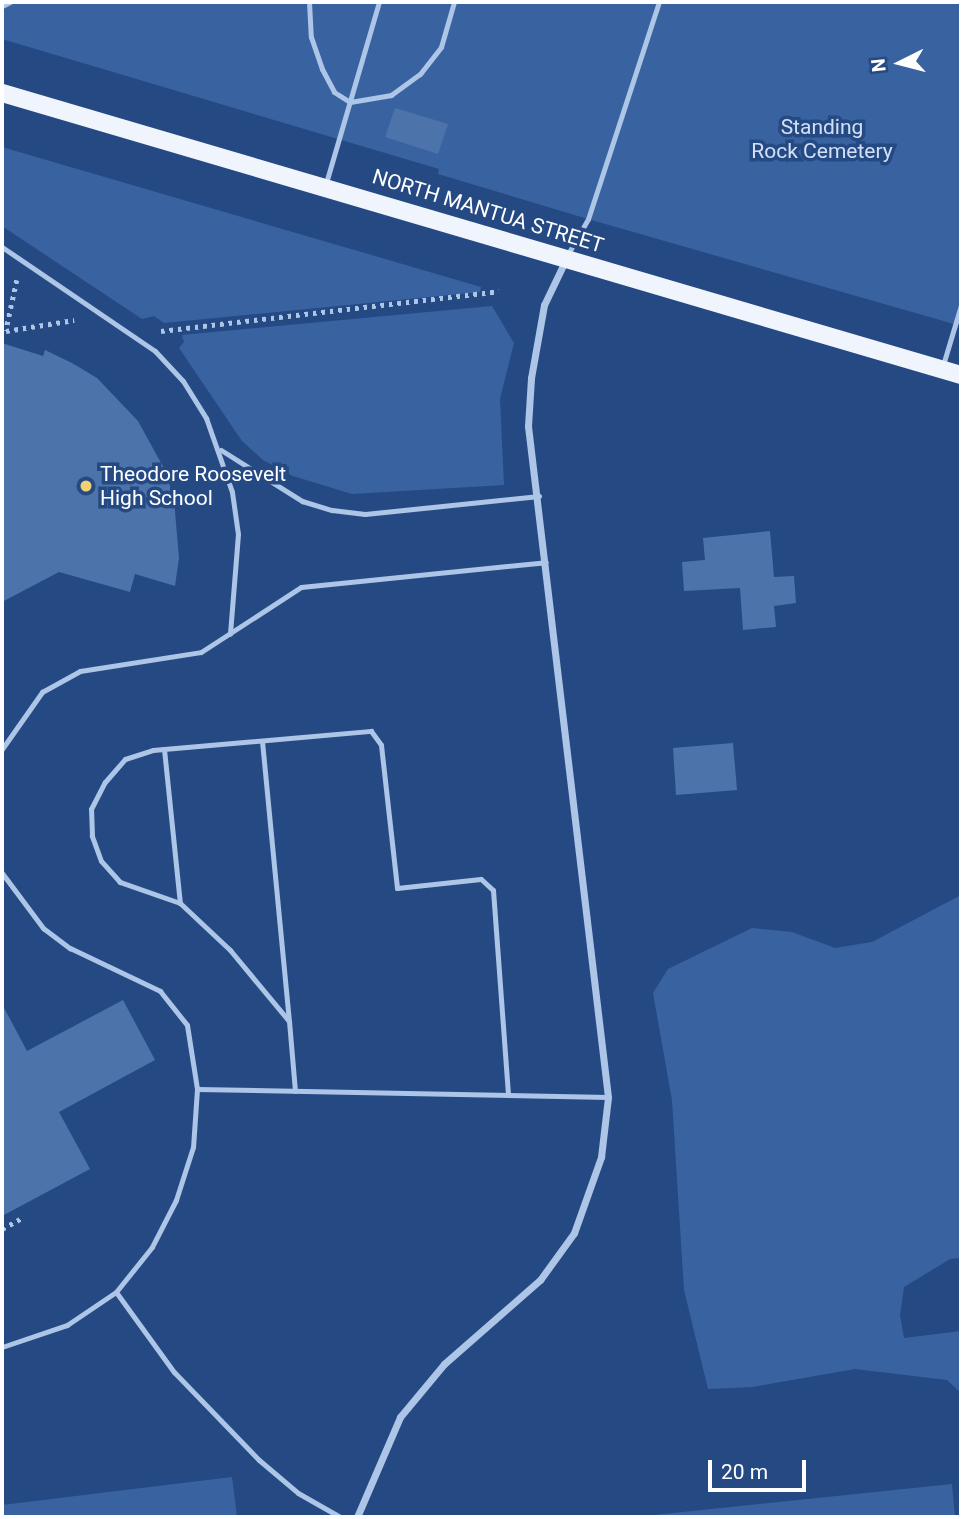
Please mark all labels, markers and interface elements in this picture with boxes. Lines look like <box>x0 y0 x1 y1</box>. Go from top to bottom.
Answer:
north arrow <box>865 28 935 98</box>
text: N <box>866 57 891 73</box>
park label: Standing Rock Cemetery <box>751 114 893 164</box>
street label: NORTH MANTUA STREET <box>369 164 607 258</box>
place label: Theodore Roosevelt High School <box>100 461 286 511</box>
marker: Theodore Roosevelt High School <box>78 478 94 494</box>
scale bar <box>711 1446 809 1490</box>
text: 20 m <box>721 1460 768 1484</box>

